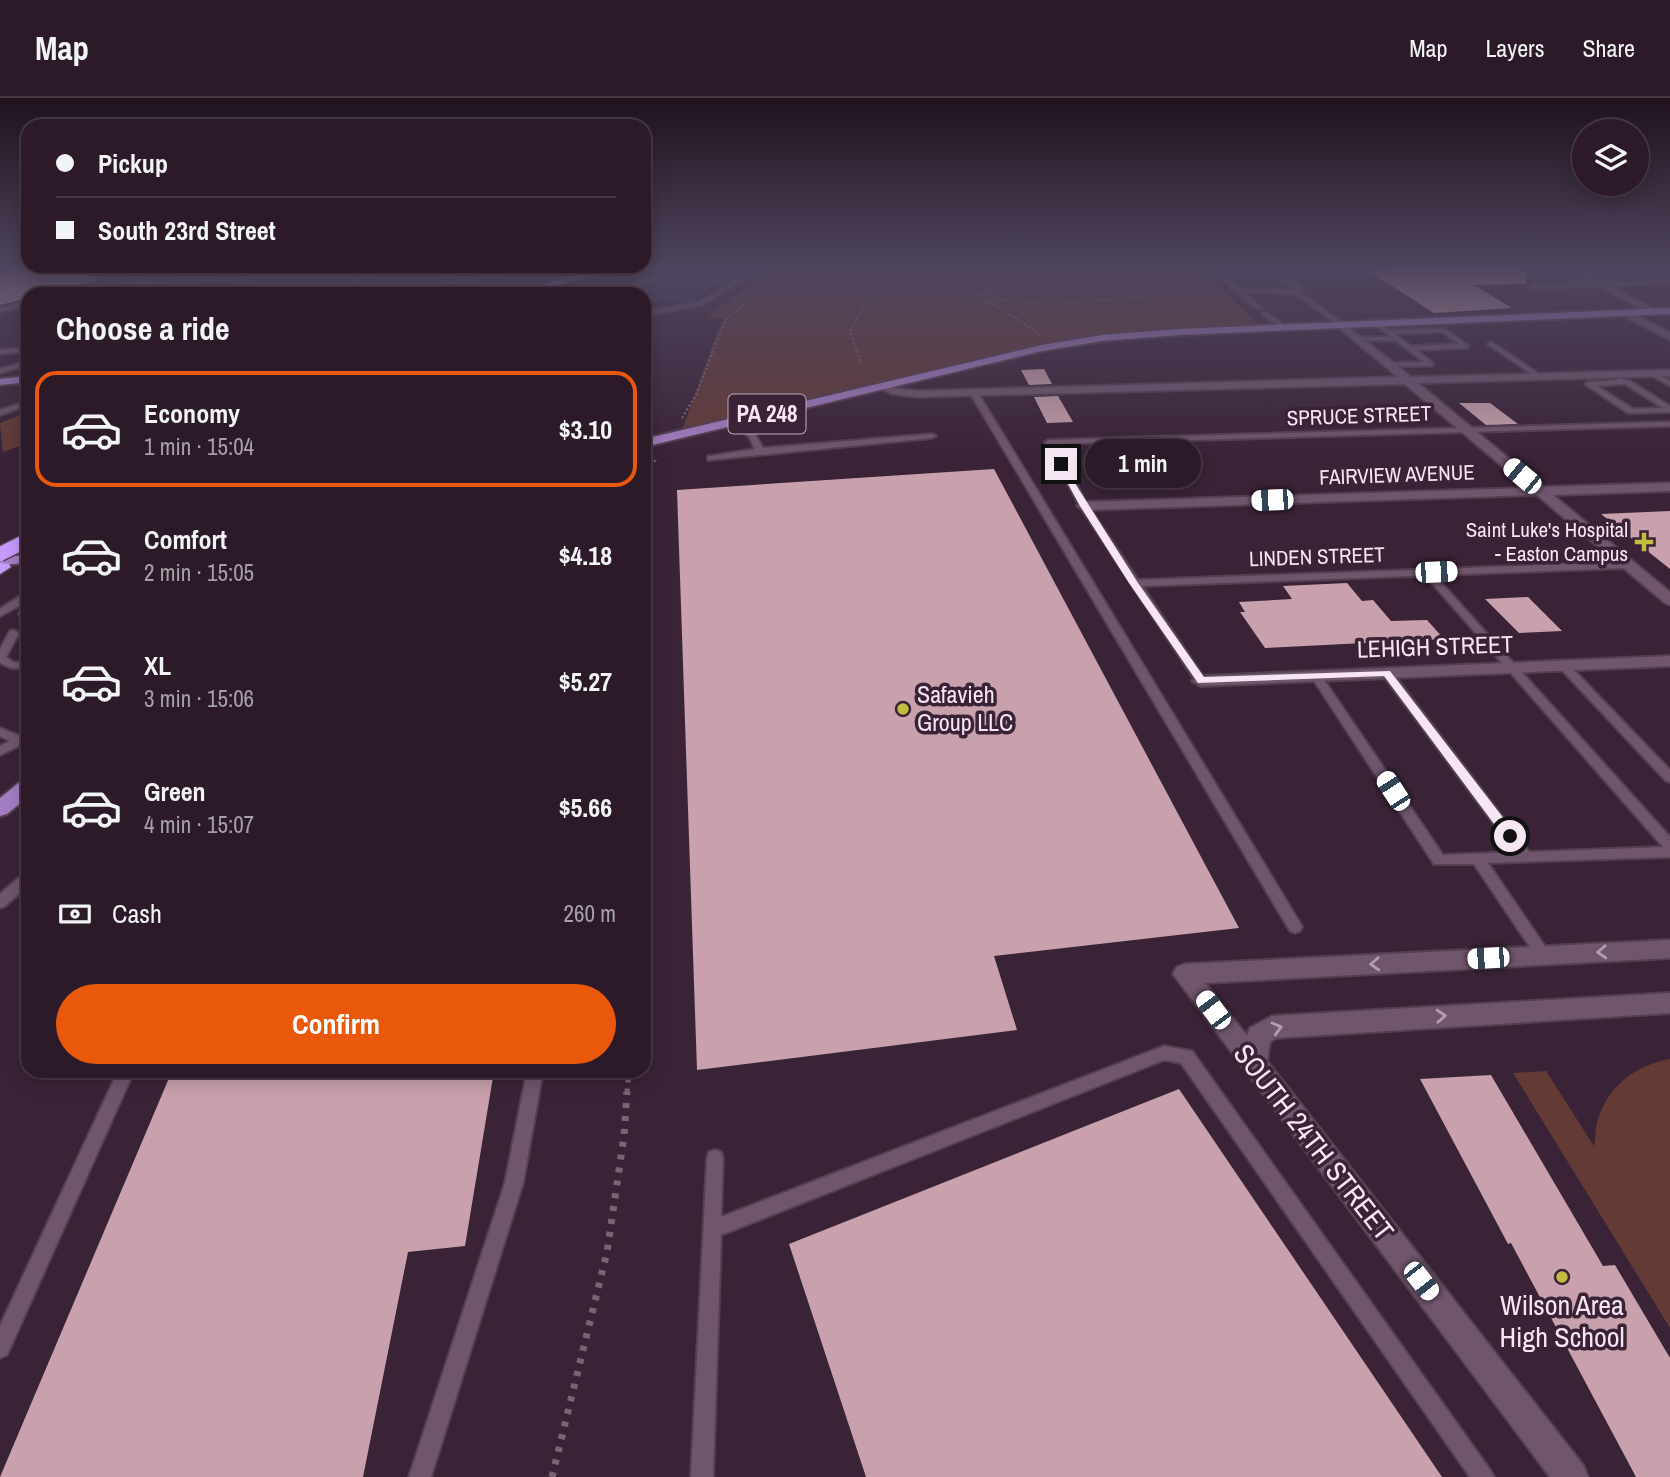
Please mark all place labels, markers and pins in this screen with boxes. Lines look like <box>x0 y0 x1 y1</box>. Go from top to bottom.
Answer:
place label: Saint Luke's Hospital - Easton Campus <box>1466 515 1628 568</box>
marker: Saint Luke's Hospital - Easton Campus <box>1634 532 1654 552</box>
place label: Safavieh Group LLC <box>917 678 1013 738</box>
marker: Safavieh Group LLC <box>895 701 911 717</box>
marker: Wilson Area High School <box>1554 1269 1570 1285</box>
place label: Wilson Area High School <box>1499 1286 1625 1356</box>

